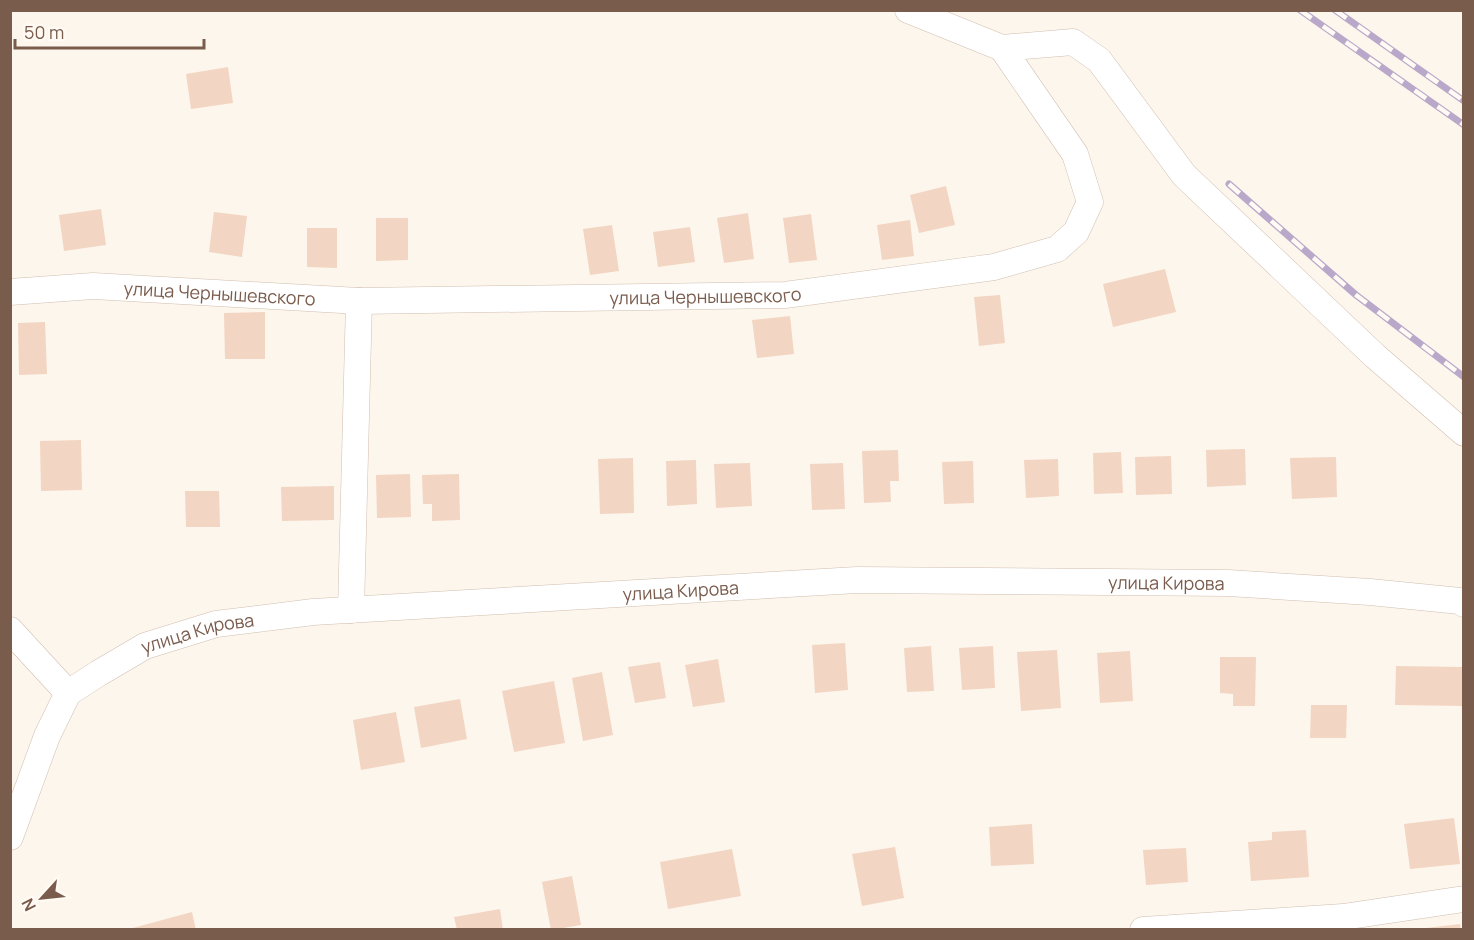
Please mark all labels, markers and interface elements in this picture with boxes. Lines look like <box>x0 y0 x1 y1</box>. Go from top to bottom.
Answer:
scale bar <box>15 12 204 50</box>
text: 50 m <box>24 20 64 44</box>
street label: улица Чернышевского <box>123 276 316 311</box>
street label: улица Чернышевского <box>609 281 803 309</box>
street label: улица Кирова <box>1108 570 1225 595</box>
street label: улица Кирова <box>622 575 739 606</box>
street label: улица Кирова <box>138 607 255 659</box>
north arrow <box>12 868 72 928</box>
text: N <box>16 895 41 915</box>

